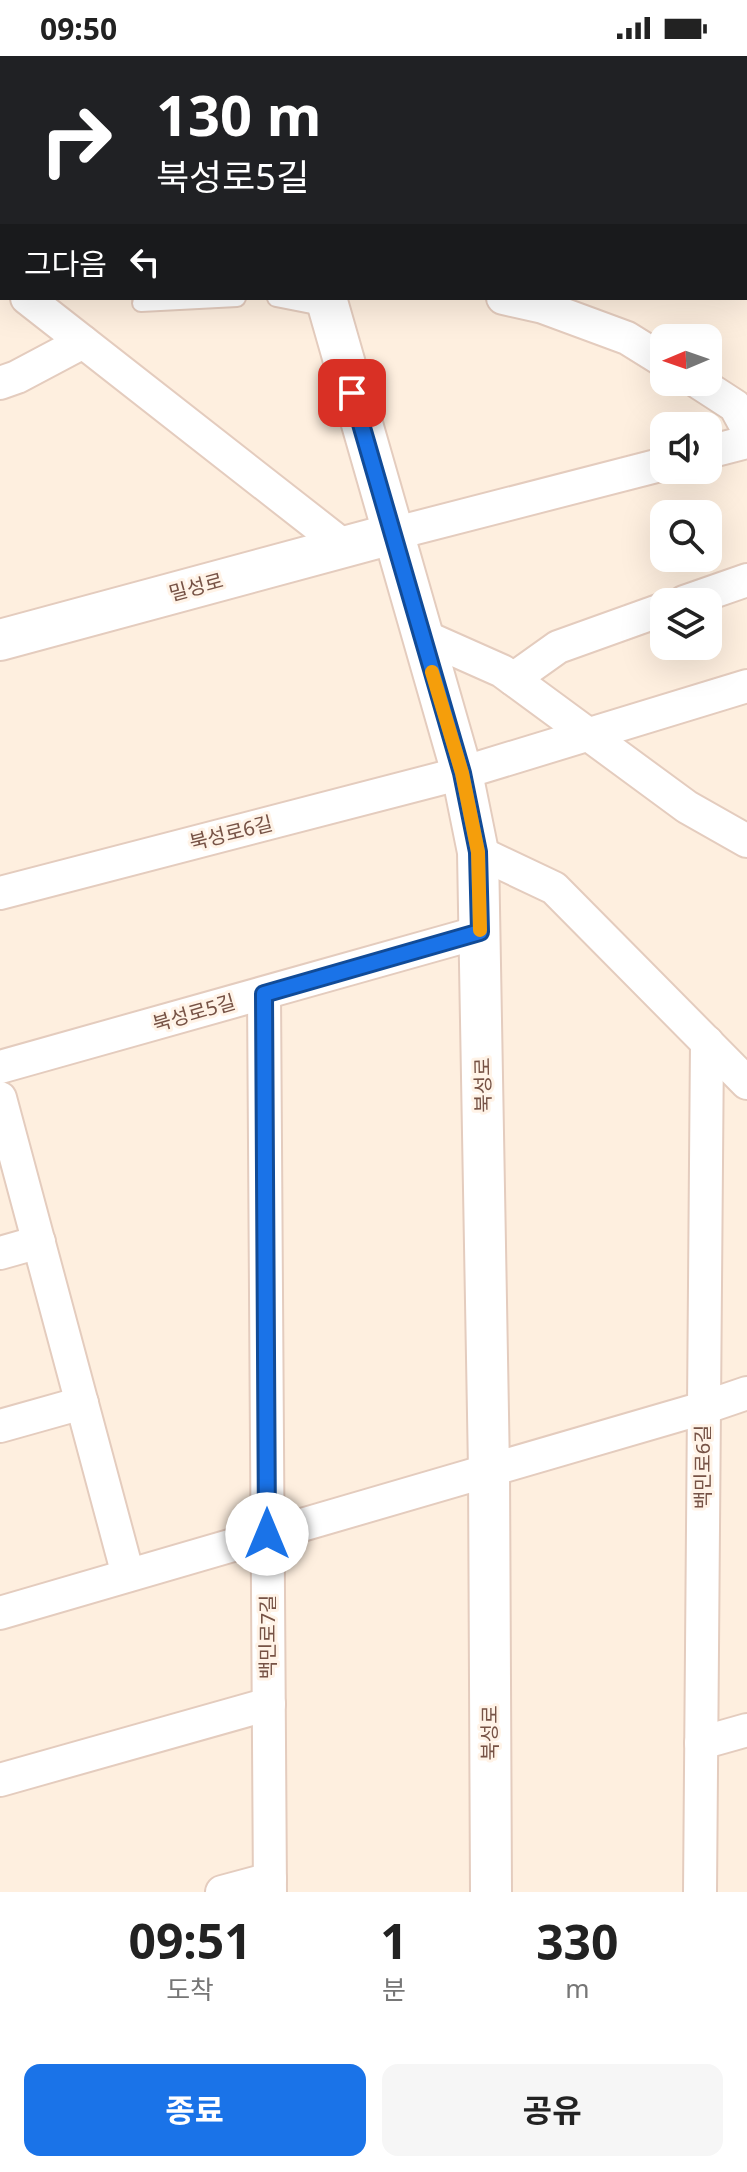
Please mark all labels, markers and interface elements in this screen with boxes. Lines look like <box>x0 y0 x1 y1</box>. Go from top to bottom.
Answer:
text: 09:50 <box>40 8 117 49</box>
text: 130 m <box>156 76 321 152</box>
icon: right <box>24 88 128 192</box>
text: 북성로5길 <box>156 152 309 201</box>
icon: left <box>123 240 167 284</box>
text: 그다음 <box>24 243 107 284</box>
north arrow <box>650 324 722 396</box>
map controls <box>650 324 722 660</box>
pin <box>318 359 386 427</box>
icon: arrive <box>330 371 374 415</box>
button: sound <box>650 412 722 484</box>
button: search <box>650 500 722 572</box>
street label: 밀성로 <box>166 566 226 607</box>
button: layers <box>650 588 722 660</box>
street label: 북성로6길 <box>186 809 275 856</box>
street label: 북성로5길 <box>149 988 238 1037</box>
street label: 북성로 <box>469 1057 496 1113</box>
street label: 백민로6길 <box>689 1424 716 1510</box>
position arrow <box>225 1492 309 1576</box>
street label: 백민로7길 <box>254 1594 281 1680</box>
street label: 북성로 <box>476 1705 503 1761</box>
text: 09:51 <box>128 1908 252 1973</box>
text: 1 <box>380 1908 408 1973</box>
text: 330 <box>536 1909 619 1974</box>
text: m <box>565 1970 589 2006</box>
text: 도착 <box>166 1971 214 2007</box>
text: 분 <box>382 1971 406 2007</box>
button: 종료 <box>24 2064 366 2156</box>
button: 공유 <box>382 2064 723 2156</box>

